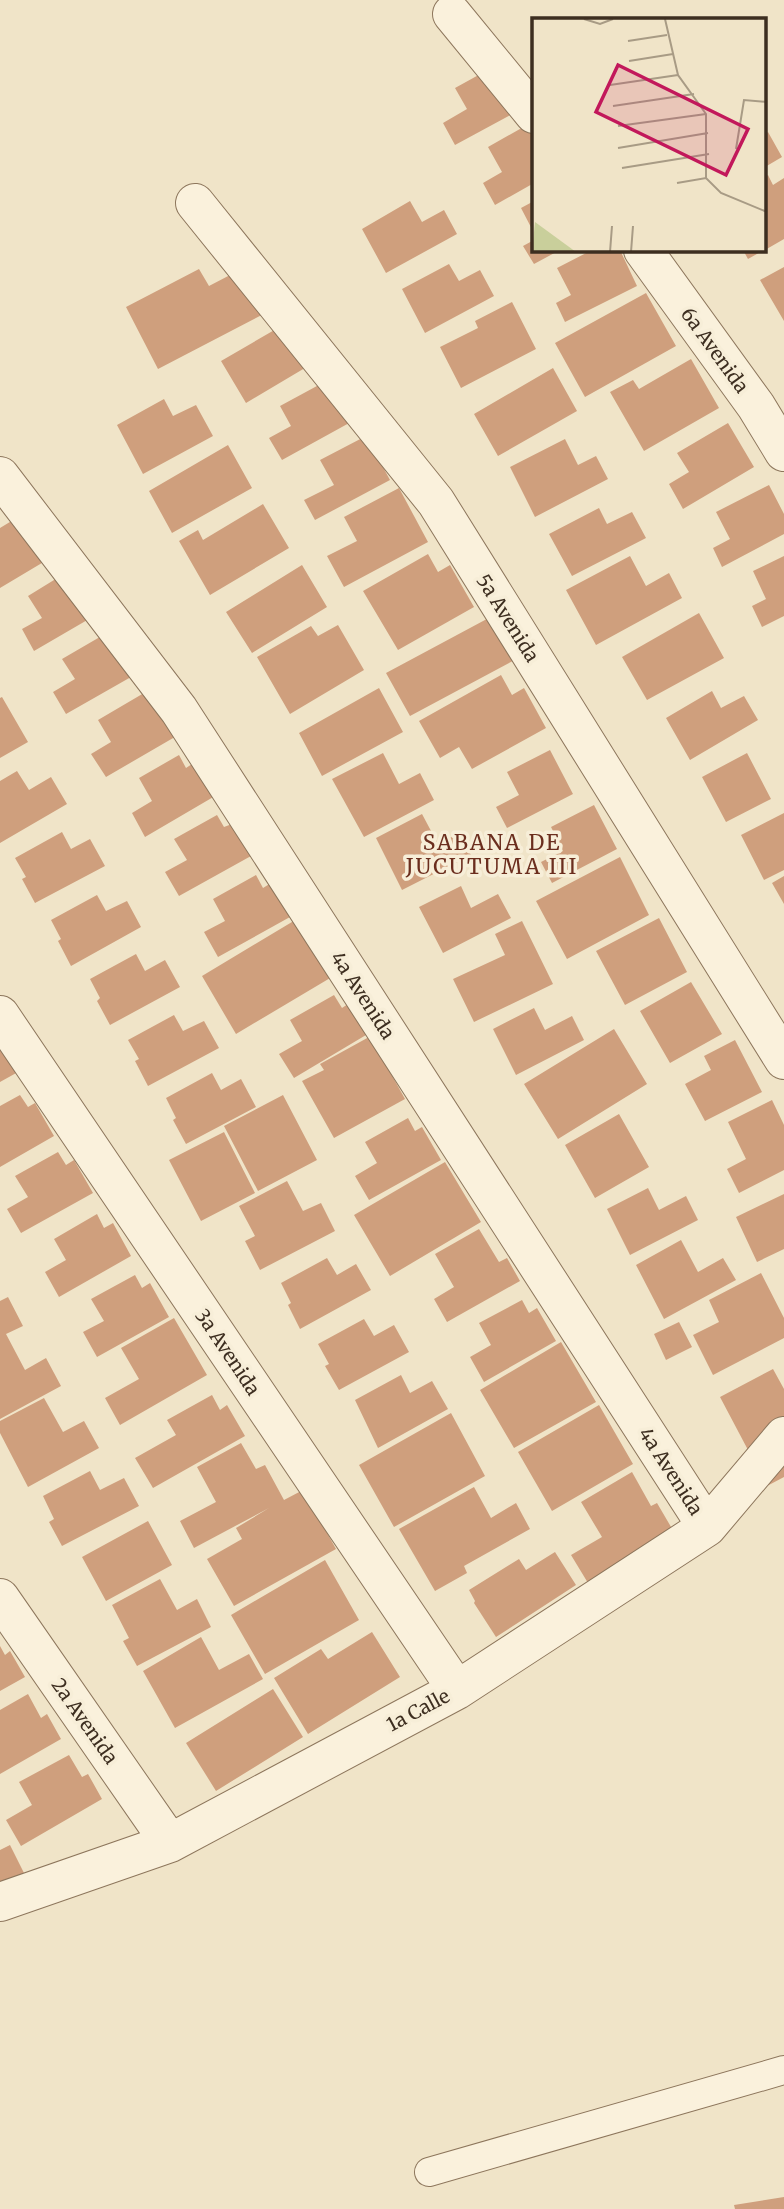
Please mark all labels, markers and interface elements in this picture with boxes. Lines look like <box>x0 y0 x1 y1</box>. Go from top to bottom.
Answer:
inset map <box>532 18 766 252</box>
street label: 6a Avenida <box>676 303 754 397</box>
street label: 5a Avenida <box>472 570 544 666</box>
district label: SABANA DE JUCUTUMA III <box>405 829 578 880</box>
street label: 4a Avenida <box>326 947 400 1043</box>
street label: 3a Avenida <box>190 1304 266 1400</box>
street label: 4a Avenida <box>634 1423 708 1519</box>
street label: 2a Avenida <box>47 1673 123 1769</box>
street label: 1a Calle <box>382 1683 454 1737</box>

